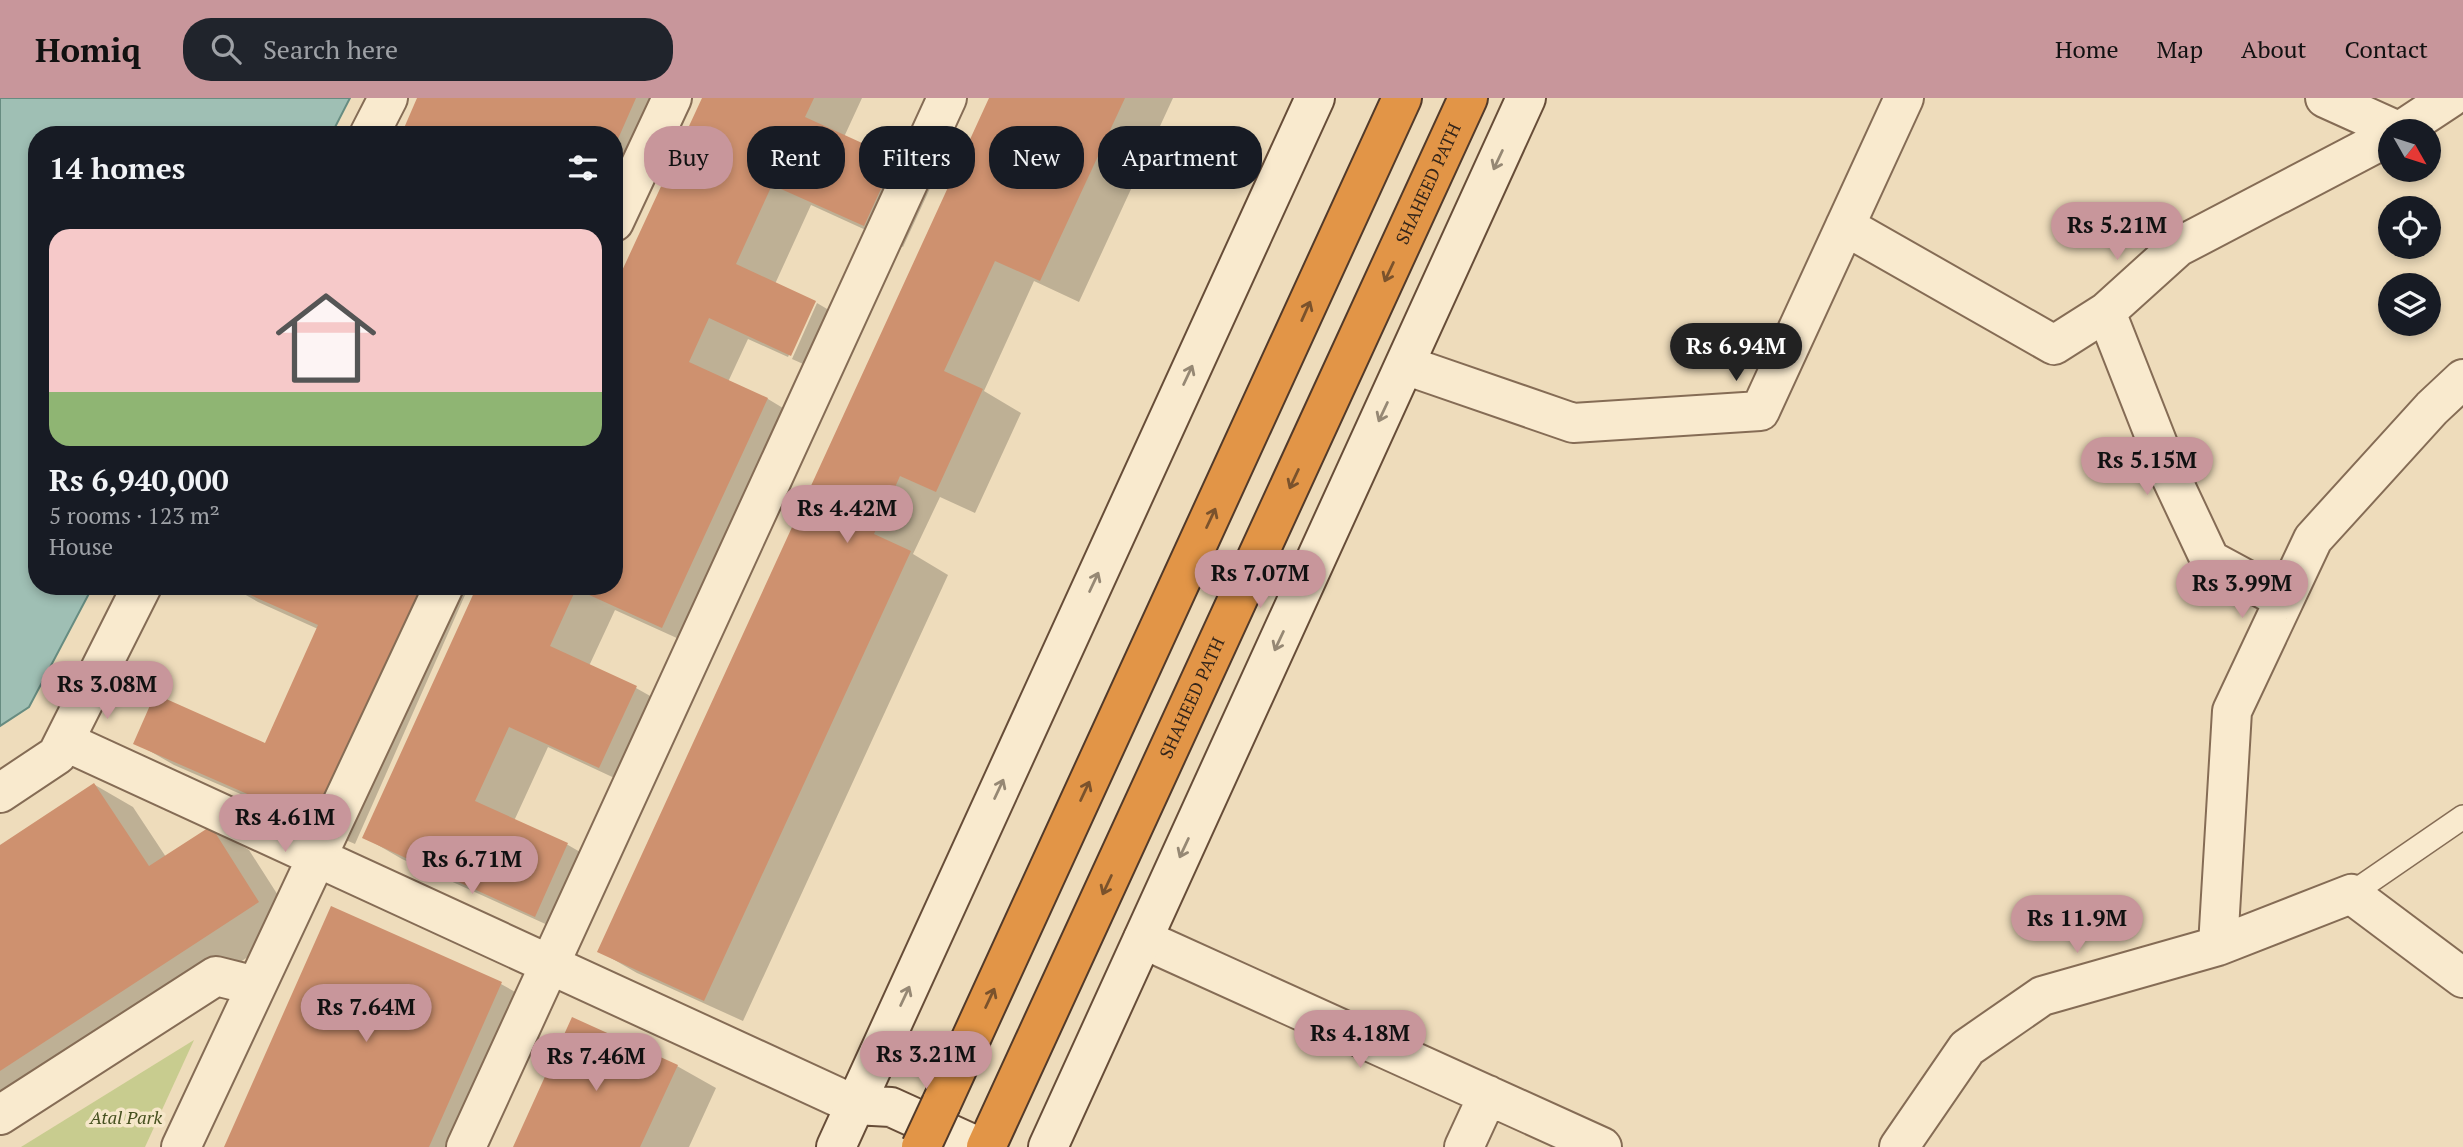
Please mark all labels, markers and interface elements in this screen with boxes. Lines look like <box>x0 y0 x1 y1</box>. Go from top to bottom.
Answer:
search box <box>183 18 673 81</box>
text: Homiq <box>35 28 141 71</box>
icon: search <box>207 30 245 68</box>
text: Search here <box>263 32 398 66</box>
text: Home <box>2055 33 2119 65</box>
text: Map <box>2157 33 2203 65</box>
text: About <box>2241 33 2307 65</box>
text: Contact <box>2345 33 2428 65</box>
street label: SHAHEED PATH <box>1389 119 1466 248</box>
north arrow <box>2378 119 2441 182</box>
map controls <box>2378 119 2441 336</box>
chip: Buy <box>644 126 733 189</box>
chip: Rent <box>747 126 845 189</box>
chip: Filters <box>859 126 975 189</box>
chip: New <box>989 126 1084 189</box>
chip: Apartment <box>1098 126 1262 189</box>
text: 14 homes <box>49 148 185 188</box>
icon: filters <box>564 149 602 187</box>
one-way arrow <box>1491 149 1504 170</box>
button: locate <box>2378 196 2441 259</box>
pin: Rs 5.21M <box>2045 202 2189 262</box>
text: Rs 5.21M <box>2067 209 2167 240</box>
one-way arrow <box>1382 260 1395 282</box>
button: layers <box>2378 273 2441 336</box>
icon: home <box>263 275 389 401</box>
one-way arrow <box>1300 301 1313 322</box>
pin: Rs 6.94M <box>1664 324 1808 383</box>
text: Rs 6.94M <box>1686 330 1786 361</box>
one-way arrow <box>1182 365 1195 386</box>
one-way arrow <box>1376 400 1389 422</box>
pin: Rs 5.15M <box>2075 438 2219 497</box>
text: Rs 5.15M <box>2097 444 2197 475</box>
text: Rs 6,940,000 <box>49 460 229 500</box>
one-way arrow <box>1287 467 1300 489</box>
pin: Rs 4.42M <box>775 486 919 545</box>
text: Rs 4.42M <box>797 492 897 523</box>
text: 5 rooms · 123 m² <box>49 500 220 531</box>
one-way arrow <box>1205 508 1218 529</box>
text: House <box>49 531 113 562</box>
pin: Rs 7.07M <box>1188 550 1332 610</box>
text: Rs 7.07M <box>1211 557 1309 588</box>
pin: Rs 3.99M <box>2170 560 2314 620</box>
text: Rs 3.99M <box>2192 567 2292 598</box>
one-way arrow <box>1088 572 1101 593</box>
one-way arrow <box>1272 630 1285 651</box>
street label: SHAHEED PATH <box>1153 633 1230 762</box>
pin: Rs 3.08M <box>35 662 179 721</box>
text: Rs 3.08M <box>57 668 157 699</box>
one-way arrow <box>993 779 1006 800</box>
one-way arrow <box>1079 781 1092 802</box>
pin: Rs 4.61M <box>213 794 357 854</box>
text: Rs 4.61M <box>235 801 335 832</box>
pin: Rs 6.71M <box>400 836 544 896</box>
one-way arrow <box>1177 837 1190 858</box>
text: Rs 6.71M <box>422 843 522 874</box>
one-way arrow <box>1099 874 1113 895</box>
pin: Rs 11.9M <box>2005 896 2149 955</box>
text: Rs 11.9M <box>2027 902 2127 933</box>
pin: Rs 7.64M <box>294 984 438 1044</box>
one-way arrow <box>899 986 912 1007</box>
one-way arrow <box>984 987 997 1009</box>
text: Rs 7.64M <box>317 991 415 1022</box>
pin: Rs 4.18M <box>1288 1010 1432 1070</box>
text: Rs 4.18M <box>1310 1017 1410 1048</box>
pin: Rs 3.21M <box>854 1032 998 1091</box>
pin: Rs 7.46M <box>524 1034 668 1093</box>
text: Rs 3.21M <box>876 1038 976 1069</box>
text: Rs 7.46M <box>547 1040 645 1071</box>
park label: Atal Park <box>89 1105 162 1129</box>

